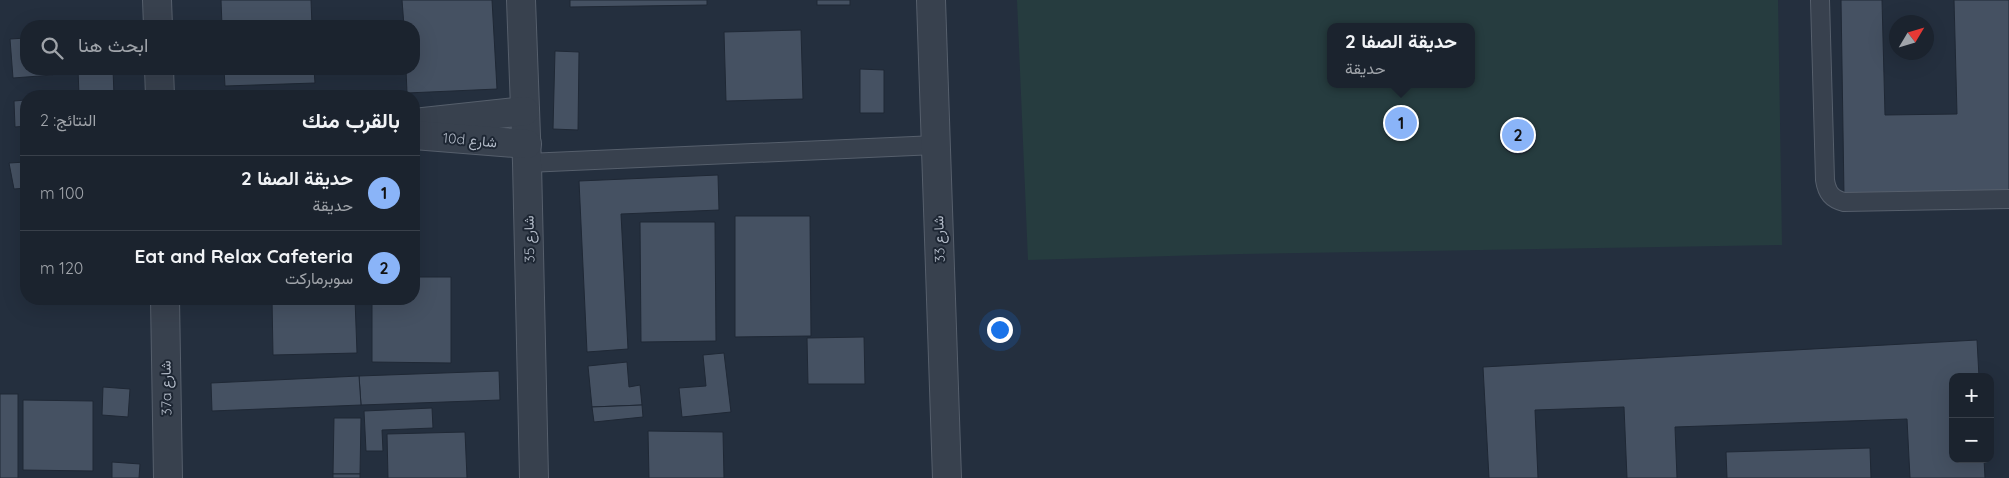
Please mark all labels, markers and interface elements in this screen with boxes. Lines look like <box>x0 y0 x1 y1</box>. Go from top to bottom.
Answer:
north arrow <box>1889 15 1934 60</box>
search box <box>20 20 420 75</box>
popup <box>1327 23 1475 88</box>
text: حديقة الصفا 2 <box>1345 29 1457 53</box>
text: ابحث هنا <box>78 33 148 57</box>
icon: search <box>38 34 66 62</box>
text: حديقة <box>1345 58 1385 78</box>
pin: 1 <box>1385 104 1417 142</box>
text: بالقرب منك <box>302 107 400 133</box>
text: النتائج: 2 <box>40 110 96 130</box>
pin: 2 <box>1502 116 1534 154</box>
street label: 10d شارع <box>442 129 498 153</box>
text: حديقة الصفا 2 <box>241 166 353 190</box>
text: 100 m <box>40 183 84 203</box>
text: 1 <box>381 183 387 203</box>
text: حديقة <box>313 195 353 215</box>
street label: شارع 35 <box>520 215 540 263</box>
street label: شارع 33 <box>929 215 951 263</box>
text: Eat and Relax Cafeteria <box>134 244 353 268</box>
text: 120 m <box>40 258 83 278</box>
text: 2 <box>379 258 389 278</box>
text: سوبرماركت <box>285 268 353 288</box>
your location <box>987 317 1013 343</box>
street label: 37a شارع <box>157 360 177 416</box>
map controls <box>1949 373 1994 463</box>
button: + <box>1949 373 1994 418</box>
button: − <box>1949 418 1994 463</box>

